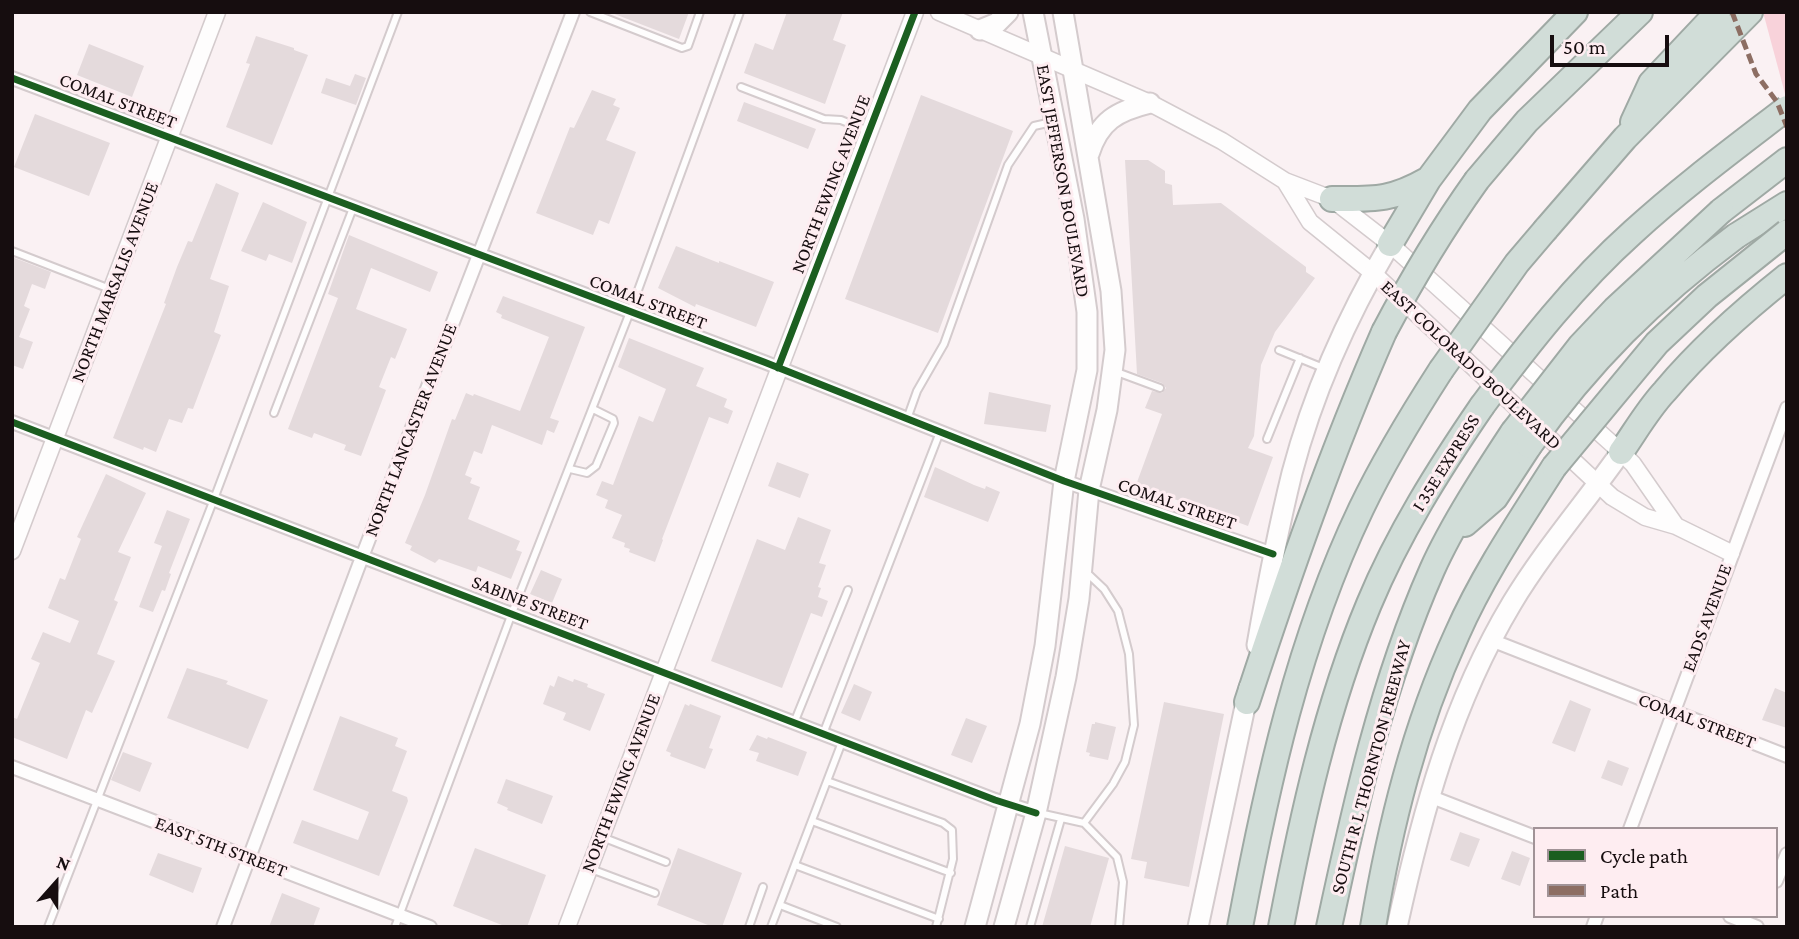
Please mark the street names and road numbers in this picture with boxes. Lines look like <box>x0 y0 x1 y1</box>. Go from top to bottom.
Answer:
street label: EAST JEFFERSON BOULEVARD <box>1031 63 1095 299</box>
street label: COMAL STREET <box>56 68 180 134</box>
street label: NORTH EWING AVENUE <box>786 91 876 277</box>
street label: NORTH MARSALIS AVENUE <box>66 179 164 385</box>
street label: COMAL STREET <box>586 269 710 335</box>
street label: EAST COLORADO BOULEVARD <box>1376 275 1566 455</box>
street label: NORTH LANCASTER AVENUE <box>360 320 462 540</box>
street label: I 35E EXPRESS <box>1407 410 1485 516</box>
street label: COMAL STREET <box>1115 473 1239 535</box>
street label: EADS AVENUE <box>1677 561 1737 675</box>
street label: SABINE STREET <box>469 570 591 636</box>
street label: SOUTH R L THORNTON FREEWAY <box>1326 638 1416 896</box>
street label: COMAL STREET <box>1635 688 1759 754</box>
street label: NORTH EWING AVENUE <box>576 690 666 876</box>
street label: EAST 5TH STREET <box>152 811 290 883</box>

